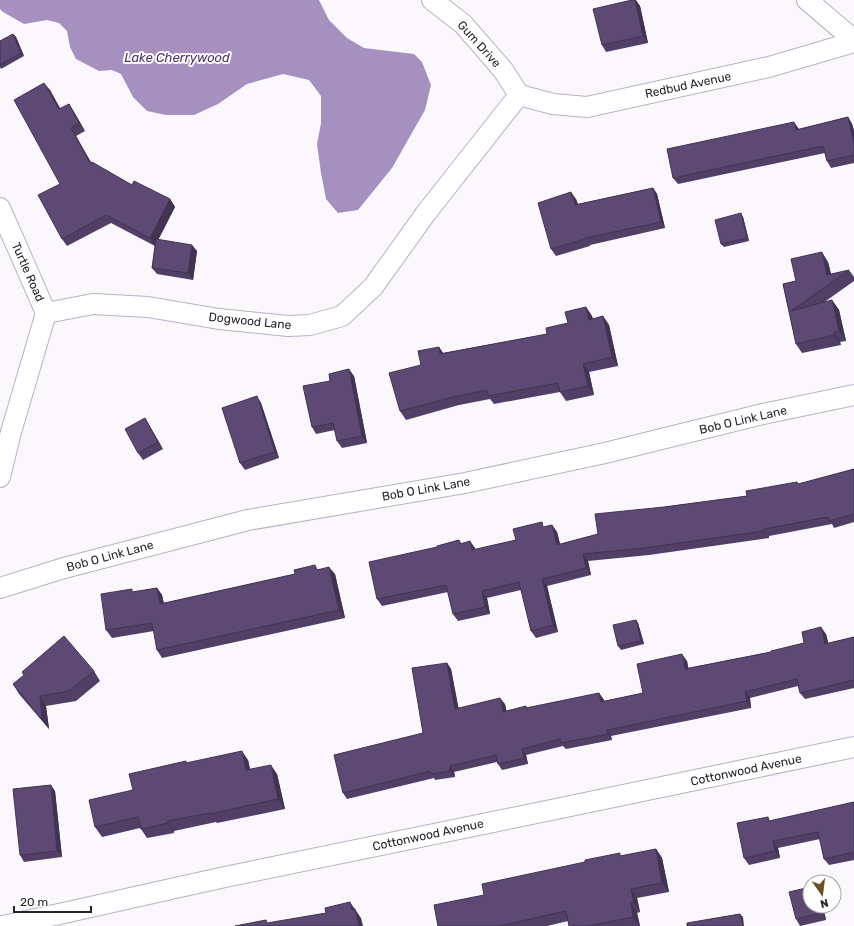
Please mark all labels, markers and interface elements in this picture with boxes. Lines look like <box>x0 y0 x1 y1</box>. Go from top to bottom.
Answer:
street label: Gum Drive <box>454 18 504 70</box>
water label: Lake Cherrywood <box>124 50 230 65</box>
street label: Redbud Avenue <box>644 69 733 101</box>
street label: Turtle Road <box>9 240 47 304</box>
street label: Dogwood Lane <box>208 310 292 332</box>
street label: Bob O Link Lane <box>698 403 788 437</box>
street label: Bob O Link Lane <box>381 474 471 504</box>
street label: Bob O Link Lane <box>65 538 155 574</box>
street label: Cottonwood Avenue <box>689 751 803 789</box>
street label: Cottonwood Avenue <box>371 816 485 854</box>
north arrow <box>802 874 842 914</box>
scale bar <box>14 888 91 914</box>
text: 20 m <box>20 895 48 909</box>
text: N <box>819 896 830 911</box>

